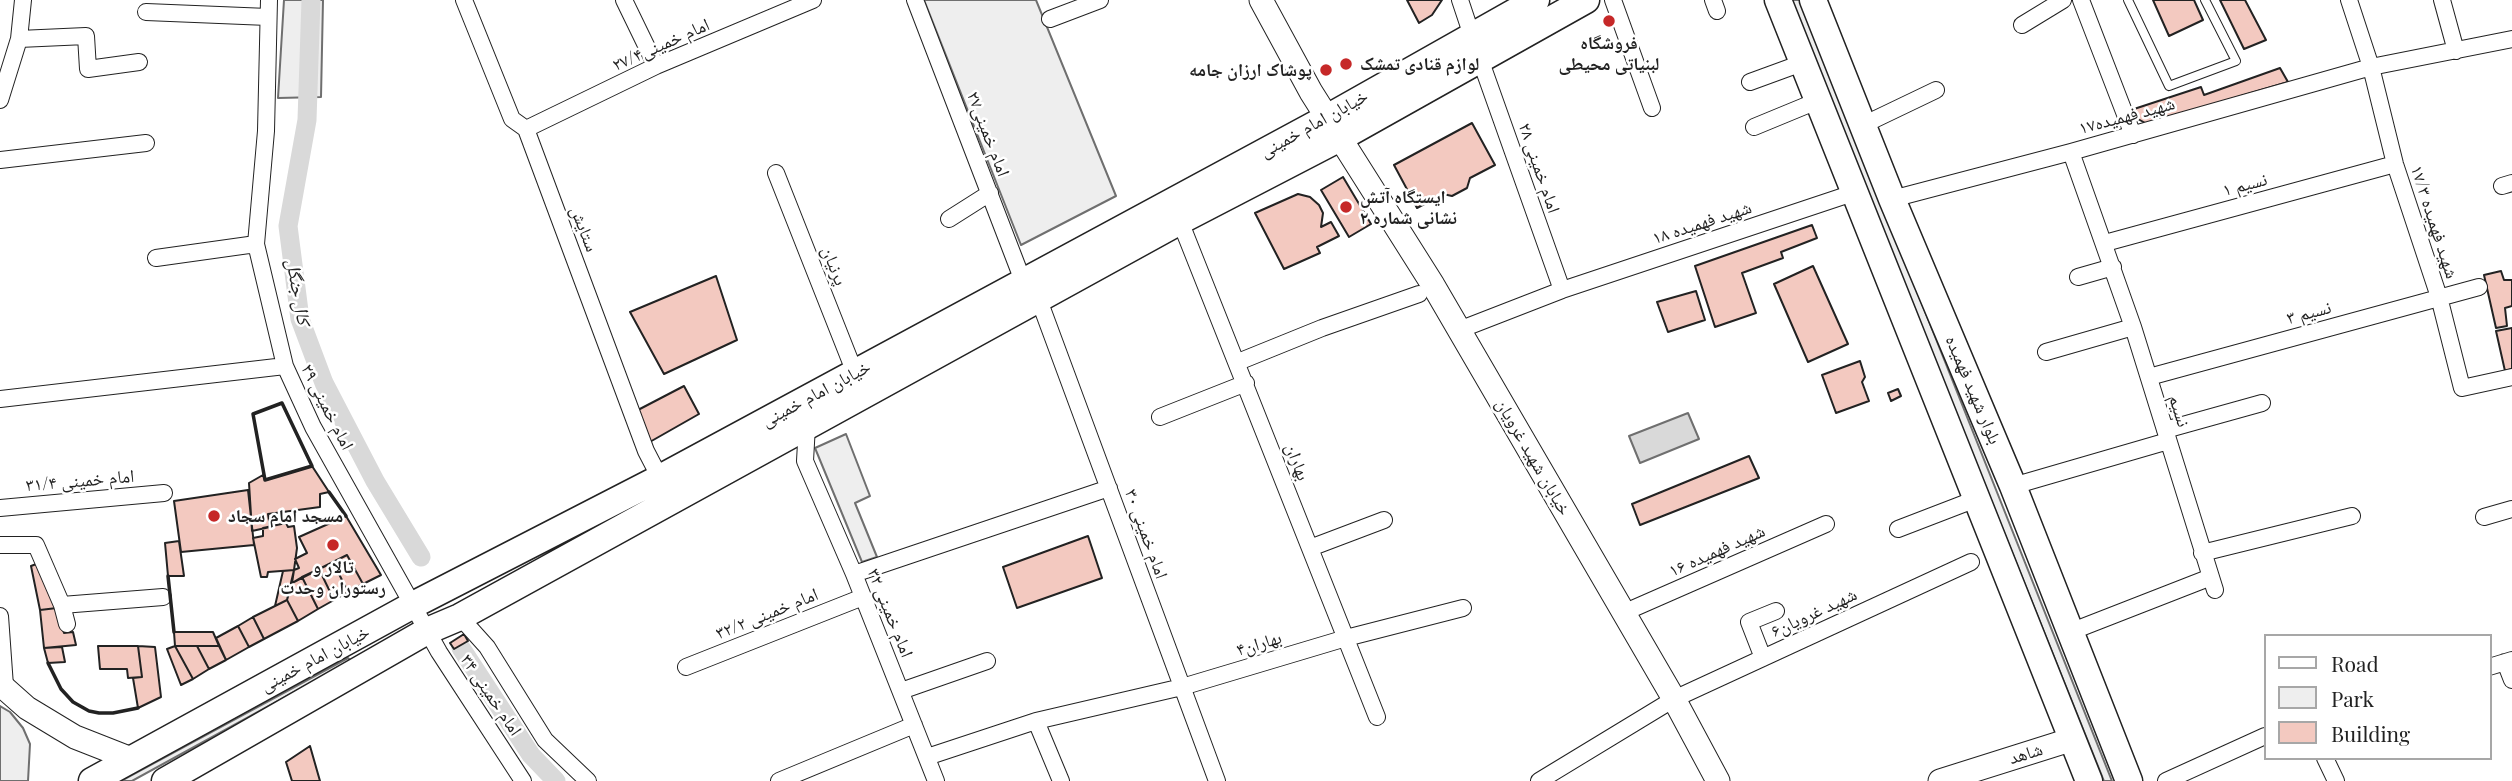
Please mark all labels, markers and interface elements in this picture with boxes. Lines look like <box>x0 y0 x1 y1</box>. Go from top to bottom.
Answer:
marker: فروشگاه لبنیاتی محیطی <box>1601 13 1617 29</box>
street label: امام خمینی۲۷/۴ <box>609 14 713 76</box>
place label: فروشگاه لبنیاتی محیطی <box>1559 32 1659 74</box>
place label: لوازم قنادی تمشک <box>1360 53 1479 75</box>
marker: لوازم قنادی تمشک <box>1338 56 1354 72</box>
place label: پوشاک ارزان جامه <box>1189 59 1312 81</box>
marker: پوشاک ارزان جامه <box>1318 62 1334 78</box>
street label: خیابان امام خمینی <box>1256 85 1372 163</box>
street label: امام خمینی۲۷ <box>962 88 1014 180</box>
street label: شهید فهمیده۱۷ <box>2077 93 2177 139</box>
street label: امام خمینی ۲۸ <box>1513 120 1565 216</box>
street label: شهید فهمیده ۱۷/۳ <box>2406 163 2462 281</box>
street label: نسیم ۱ <box>2220 169 2270 201</box>
place label: ایستگاه آتش نشانی شماره ۲ <box>1360 186 1457 228</box>
street label: شهید فهمیده ۱۸ <box>1650 197 1754 249</box>
marker: ایستگاه آتش نشانی شماره ۲ <box>1338 199 1354 215</box>
street label: ستایش <box>565 203 603 255</box>
street label: پرنیان <box>817 243 851 289</box>
water label: کال جنگل <box>281 257 315 327</box>
street label: نسیم ۳ <box>2284 297 2334 329</box>
street label: بلوار شهید فهمیده <box>1940 332 2006 448</box>
street label: خیابان امام خمینی <box>758 356 874 432</box>
street label: امام خمینی ۲۹ <box>296 360 358 454</box>
street label: نسیم <box>2164 392 2194 430</box>
street label: خیابان شهید غرویان <box>1491 395 1575 519</box>
street label: بهاران <box>1280 440 1314 484</box>
street label: امام خمینی ۳۱/۴ <box>25 466 135 496</box>
street label: امام خمینی ۳۰ <box>1120 486 1172 582</box>
place label: مسجد امام سجاد <box>228 505 343 527</box>
marker: مسجد امام سجاد <box>206 508 222 524</box>
street label: شهید فهمیده ۱۶ <box>1666 520 1768 582</box>
marker: تالار و رستوران وحدت <box>325 537 341 553</box>
place label: تالار و رستوران وحدت <box>280 556 386 598</box>
street label: امام خمینی ۳۲ <box>862 565 918 661</box>
street label: امام خمینی ۳۲/۲ <box>713 584 821 644</box>
street label: شهید غرویان۶ <box>1768 584 1860 642</box>
street label: خیابان امام خمینی <box>257 621 373 697</box>
street label: بهاران۴ <box>1234 627 1284 661</box>
legend <box>2264 634 2491 760</box>
text: Road <box>2331 649 2379 677</box>
street label: امام خمینی ۳۴ <box>456 650 526 740</box>
text: Park <box>2331 684 2374 712</box>
text: Building <box>2331 719 2410 747</box>
street label: شاهد <box>2007 739 2045 769</box>

